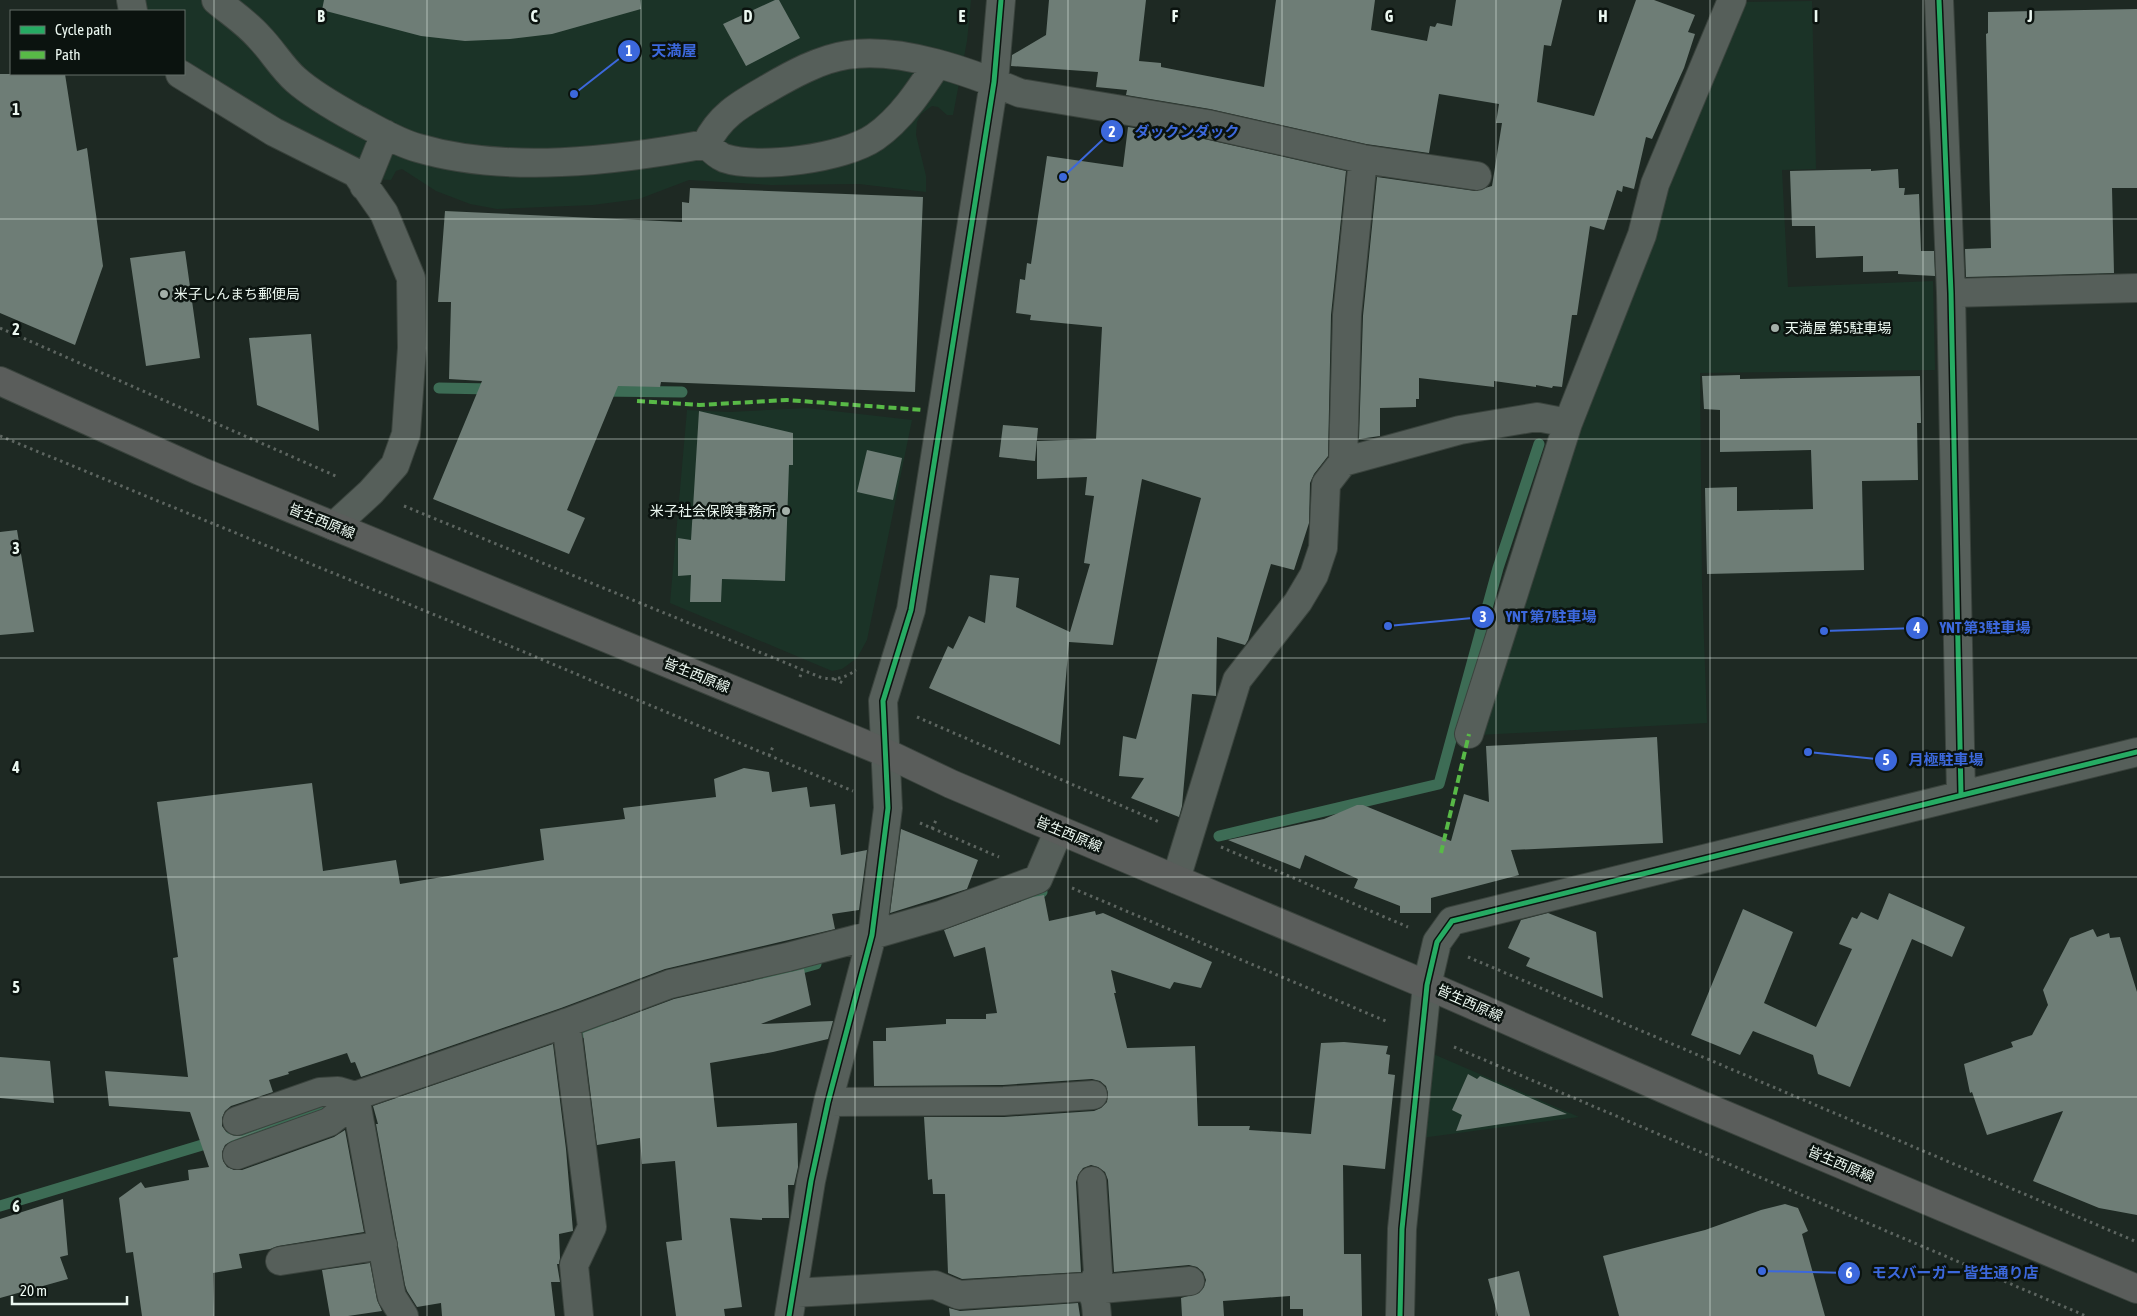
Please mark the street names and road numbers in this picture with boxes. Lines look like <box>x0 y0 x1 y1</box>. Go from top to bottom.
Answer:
street label: 皆生西原線 <box>287 500 357 542</box>
street label: 皆生西原線 <box>662 654 732 696</box>
street label: 皆生西原線 <box>1034 813 1104 855</box>
street label: 皆生西原線 <box>1435 981 1505 1025</box>
street label: 皆生西原線 <box>1806 1143 1876 1185</box>

